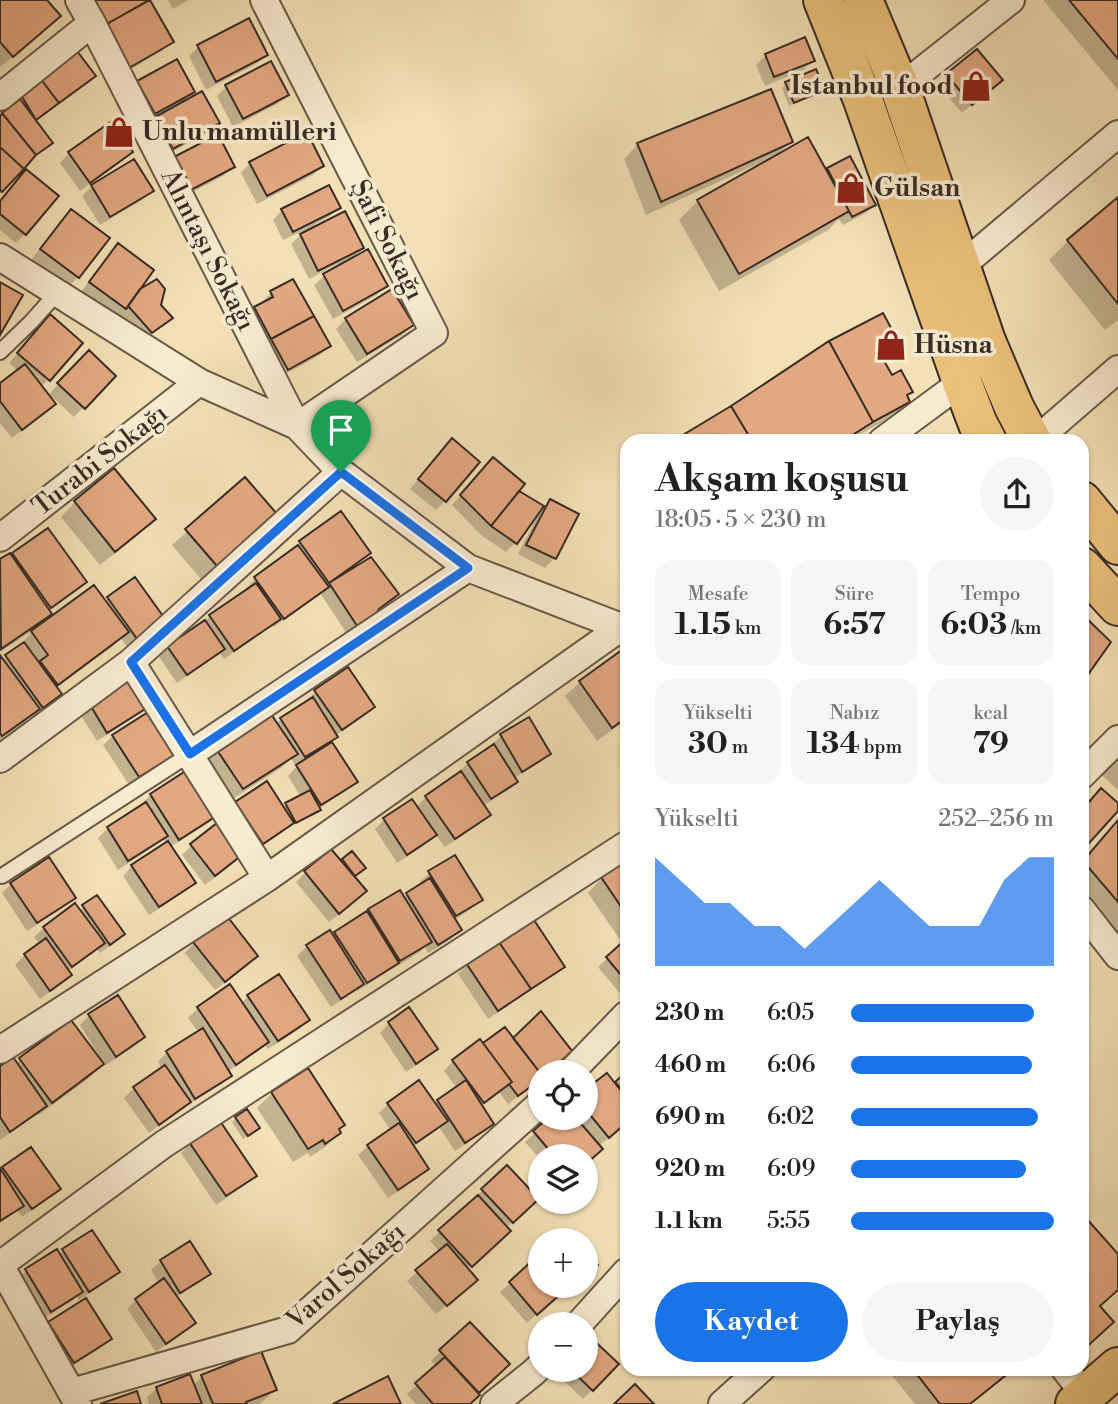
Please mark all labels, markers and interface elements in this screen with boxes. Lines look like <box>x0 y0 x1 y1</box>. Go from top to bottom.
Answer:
shop icon: Istanbul food <box>959 69 993 103</box>
place label: Istanbul food <box>791 70 953 102</box>
shop icon: Unlu mamülleri <box>102 115 136 149</box>
place label: Unlu mamülleri <box>142 116 337 148</box>
street label: Alıntaşı Sokağı <box>153 163 262 336</box>
shop icon: Gülsan <box>834 171 868 205</box>
place label: Gülsan <box>874 172 960 204</box>
street label: Şafi Sokağı <box>343 175 431 305</box>
shop icon: Hüsna <box>874 328 908 362</box>
place label: Hüsna <box>914 329 994 361</box>
street label: Turabi Sokağı <box>26 397 174 523</box>
pin <box>311 400 371 472</box>
icon: arrive <box>322 411 360 449</box>
text: Akşam koşusu <box>655 456 909 503</box>
button: share <box>980 457 1054 531</box>
text: 18:05 · 5 × 230 m <box>655 506 826 534</box>
text: Mesafe <box>688 582 748 606</box>
text: Süre <box>835 582 874 606</box>
text: Tempo <box>961 582 1021 606</box>
text: 1.15 <box>675 606 731 644</box>
text: 6:57 <box>823 606 886 644</box>
text: 6:03 <box>940 606 1007 644</box>
text: km <box>731 616 761 640</box>
text: /km <box>1007 616 1041 640</box>
text: Yükselti <box>684 701 753 725</box>
text: Nabız <box>830 701 879 725</box>
text: kcal <box>974 701 1008 725</box>
text: 30 <box>688 725 728 763</box>
text: 134 <box>807 725 860 763</box>
text: 79 <box>973 725 1009 763</box>
text: m <box>728 735 748 759</box>
text: bpm <box>860 735 902 759</box>
text: Yükselti <box>655 805 739 833</box>
text: 252–256 m <box>938 805 1054 833</box>
text: 230 m <box>655 999 725 1027</box>
text: 6:05 <box>767 999 814 1027</box>
text: 460 m <box>655 1051 726 1079</box>
text: 6:06 <box>767 1051 815 1079</box>
map controls <box>528 1060 598 1382</box>
button: locate <box>528 1060 598 1130</box>
text: 690 m <box>655 1103 725 1131</box>
text: 6:02 <box>767 1103 814 1131</box>
button: layers <box>528 1144 598 1214</box>
text: 920 m <box>655 1155 725 1183</box>
text: 6:09 <box>767 1155 815 1183</box>
text: 1.1 km <box>655 1207 723 1235</box>
text: 5:55 <box>767 1207 810 1235</box>
street label: Varol Sokağı <box>279 1216 412 1337</box>
button: + <box>528 1228 598 1298</box>
button: Kaydet <box>655 1282 848 1362</box>
button: Paylaş <box>862 1282 1054 1362</box>
button: − <box>528 1312 598 1382</box>

